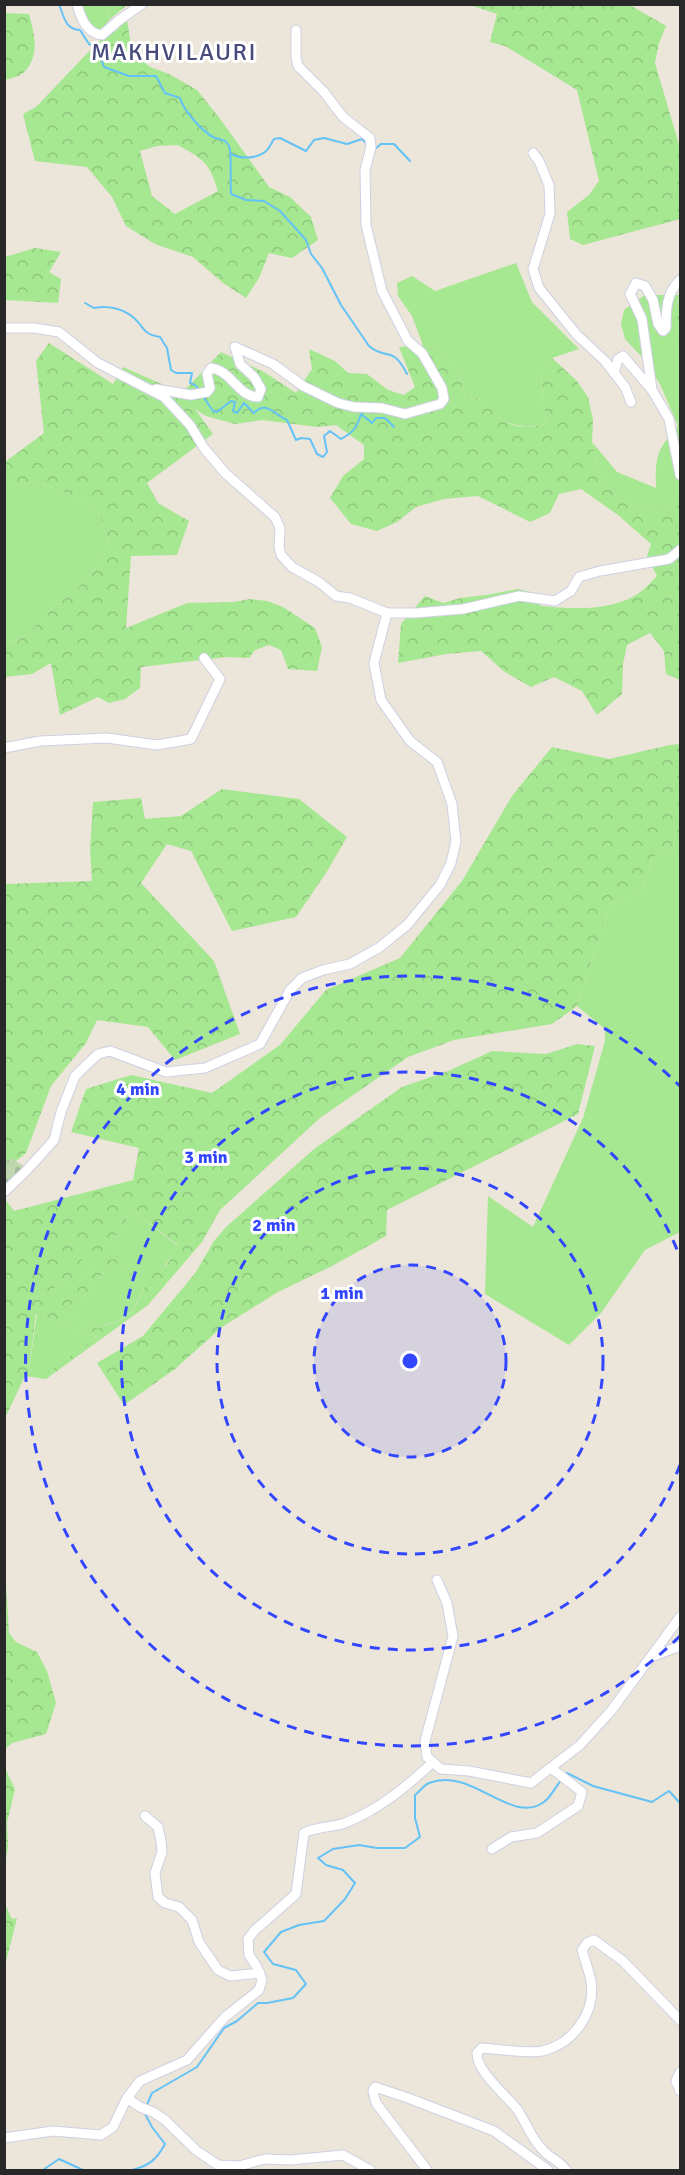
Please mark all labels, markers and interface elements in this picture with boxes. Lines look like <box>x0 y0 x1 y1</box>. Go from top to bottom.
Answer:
district label: MAKHVILAURI <box>91 37 257 67</box>
text: 4 min <box>116 1078 160 1100</box>
text: 3 min <box>184 1146 228 1168</box>
text: 2 min <box>252 1214 296 1236</box>
text: 1 min <box>320 1282 364 1304</box>
centre of rings <box>400 1351 420 1371</box>

